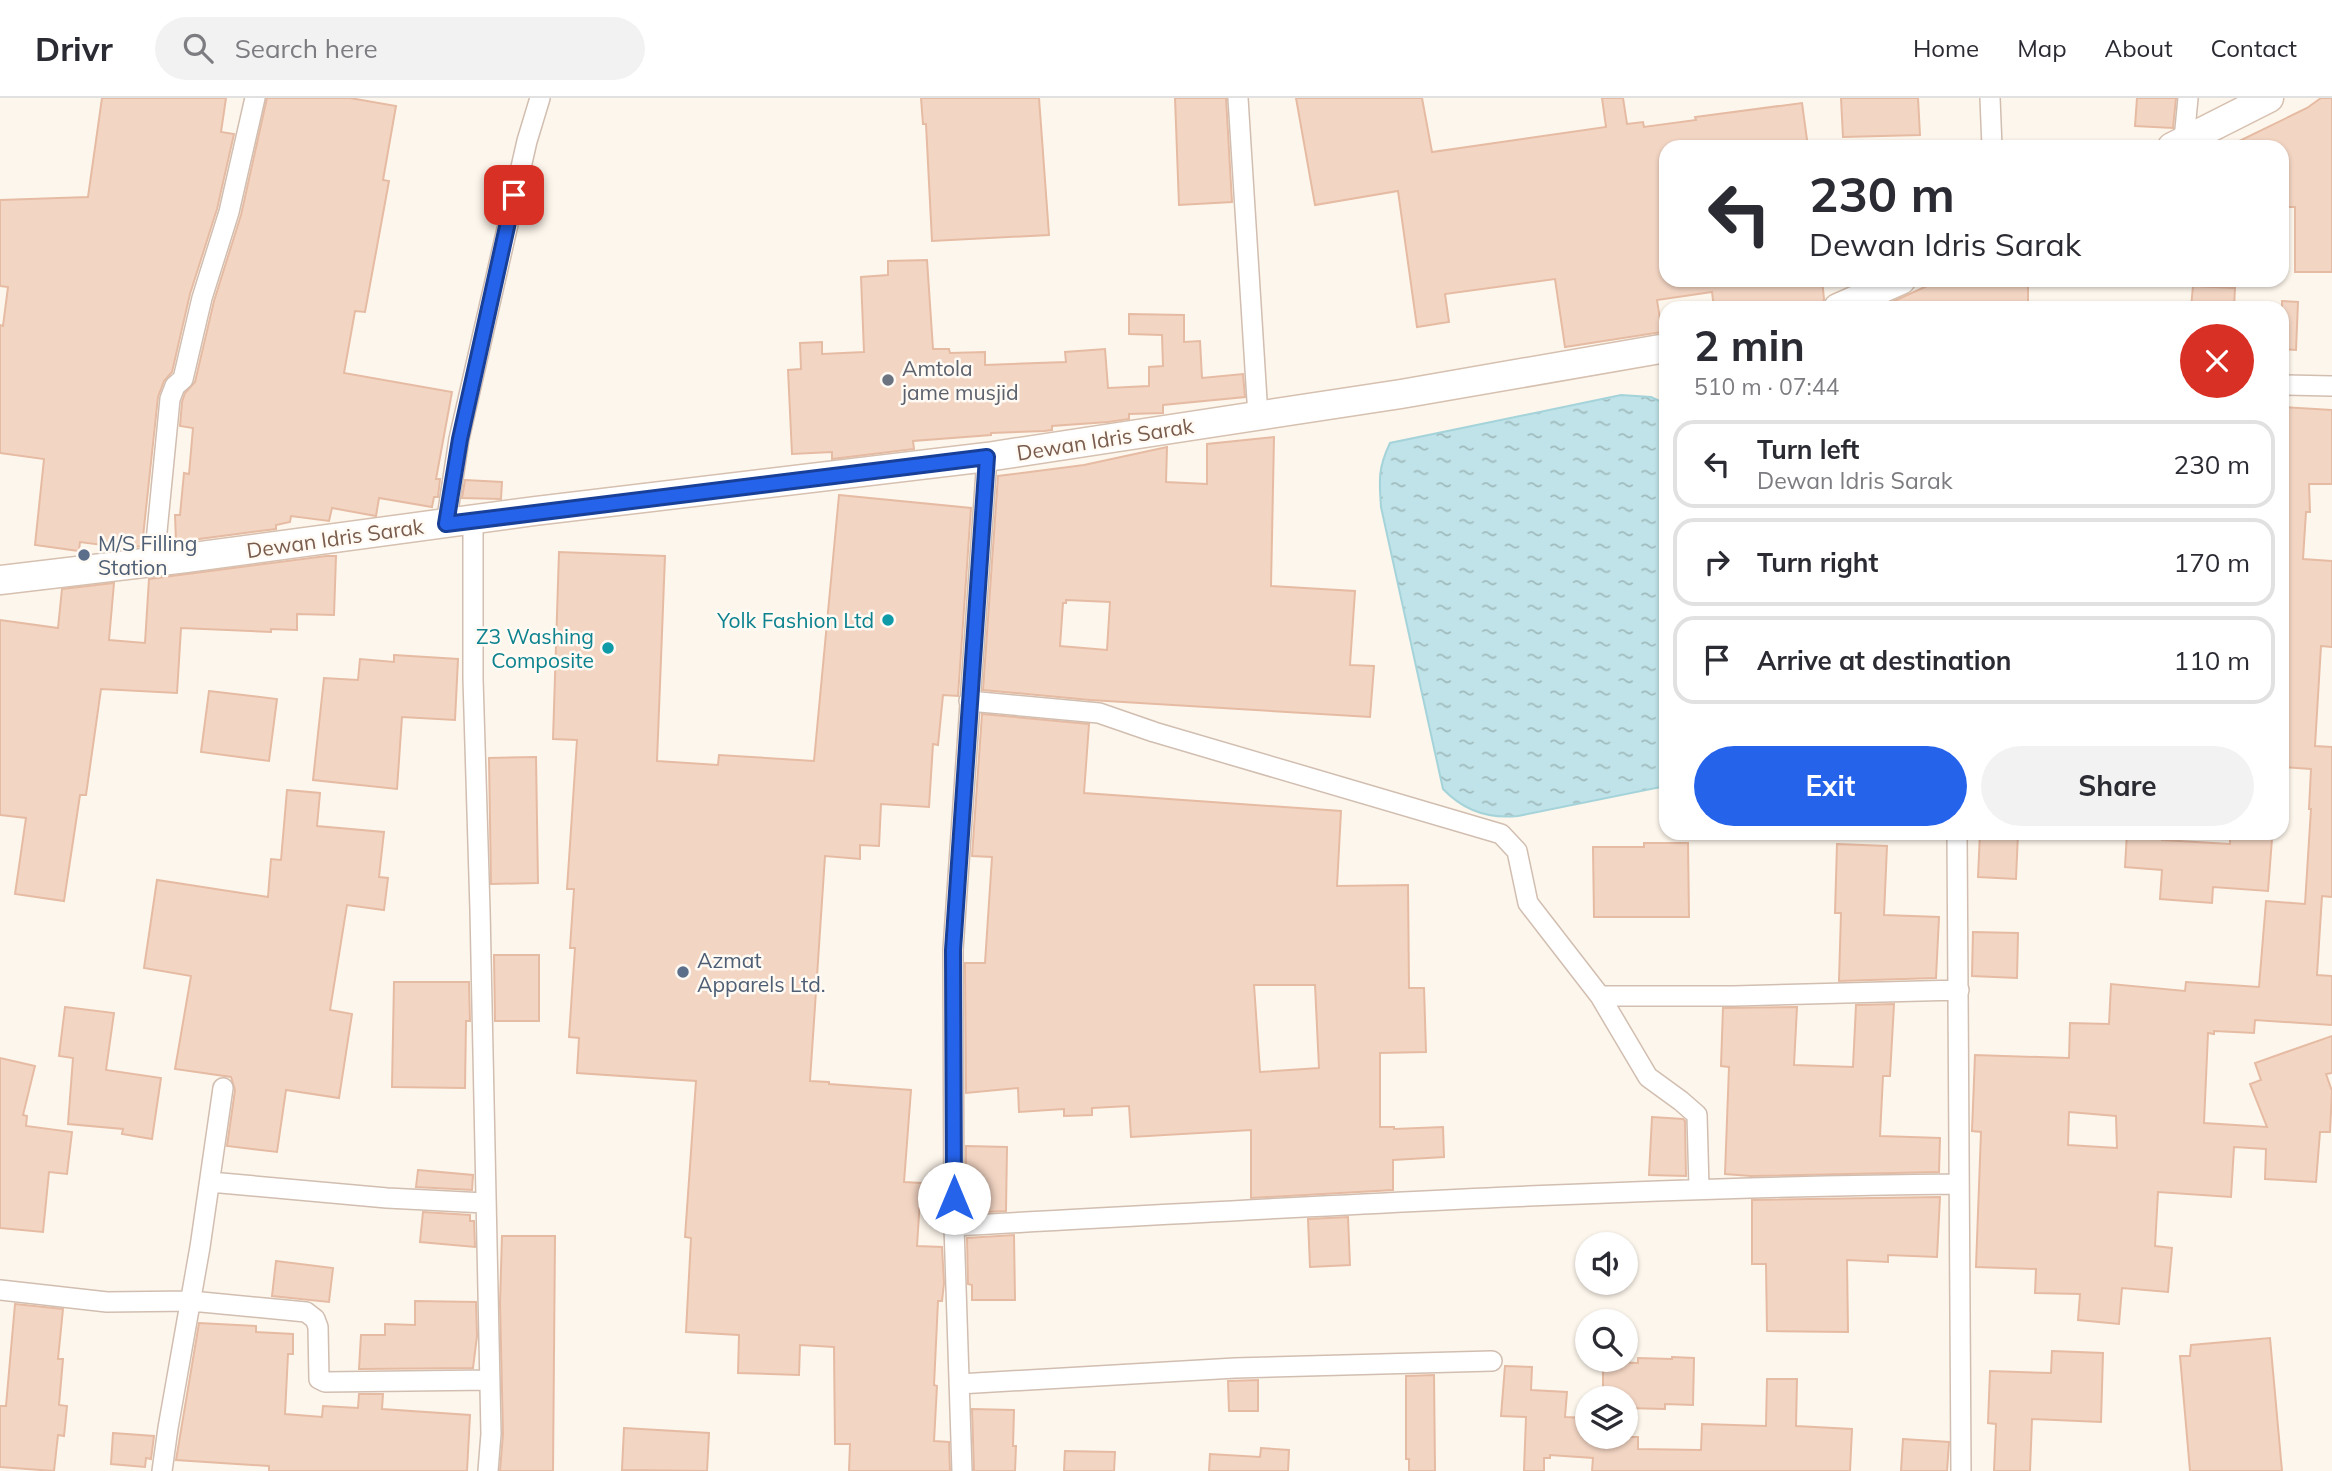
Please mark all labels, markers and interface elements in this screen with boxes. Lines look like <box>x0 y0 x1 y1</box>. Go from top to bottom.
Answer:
search box <box>155 17 645 80</box>
text: Drivr <box>35 28 113 69</box>
icon: search <box>179 29 217 67</box>
text: Search here <box>235 32 378 65</box>
text: Home <box>1913 33 1979 63</box>
text: Map <box>2017 33 2067 63</box>
text: About <box>2105 33 2173 63</box>
text: Contact <box>2211 33 2297 63</box>
text: 230 m <box>1809 163 1955 224</box>
pin <box>484 165 544 225</box>
icon: left <box>1694 168 1785 259</box>
icon: arrive <box>495 176 533 214</box>
text: Dewan Idris Sarak <box>1809 224 2081 264</box>
text: 2 min <box>1694 319 1805 372</box>
button: close <box>2180 324 2254 398</box>
place label: Amtola jame musjid <box>900 355 1019 405</box>
marker: Amtola jame musjid <box>880 372 896 388</box>
text: 510 m · 07:44 <box>1694 372 1839 401</box>
street label: Dewan Idris Sarak <box>1015 412 1195 466</box>
text: Turn left <box>1757 433 1859 466</box>
icon: left <box>1698 445 1736 483</box>
text: 230 m <box>2174 448 2250 481</box>
text: Dewan Idris Sarak <box>1757 466 1953 495</box>
street label: Dewan Idris Sarak <box>245 513 425 563</box>
place label: M/S Filling Station <box>98 530 197 580</box>
icon: right <box>1698 543 1736 581</box>
text: Turn right <box>1757 546 1878 579</box>
text: 170 m <box>2174 546 2250 579</box>
marker: M/S Filling Station <box>76 547 92 563</box>
place label: Yolk Fashion Ltd <box>716 607 874 633</box>
marker: Yolk Fashion Ltd <box>880 612 896 628</box>
place label: Z3 Washing Composite <box>476 623 594 673</box>
marker: Z3 Washing Composite <box>600 640 616 656</box>
icon: arrive <box>1698 641 1736 679</box>
text: Arrive at destination <box>1757 644 2012 677</box>
text: 110 m <box>2174 644 2250 677</box>
button: Exit <box>1694 746 1967 826</box>
button: Share <box>1981 746 2254 826</box>
place label: Azmat Apparels Ltd. <box>697 947 826 997</box>
marker: Azmat Apparels Ltd. <box>675 964 691 980</box>
position arrow <box>917 1161 991 1235</box>
map controls <box>1575 1232 1638 1449</box>
button: sound <box>1575 1232 1638 1295</box>
button: search <box>1575 1309 1638 1372</box>
button: layers <box>1575 1386 1638 1449</box>

